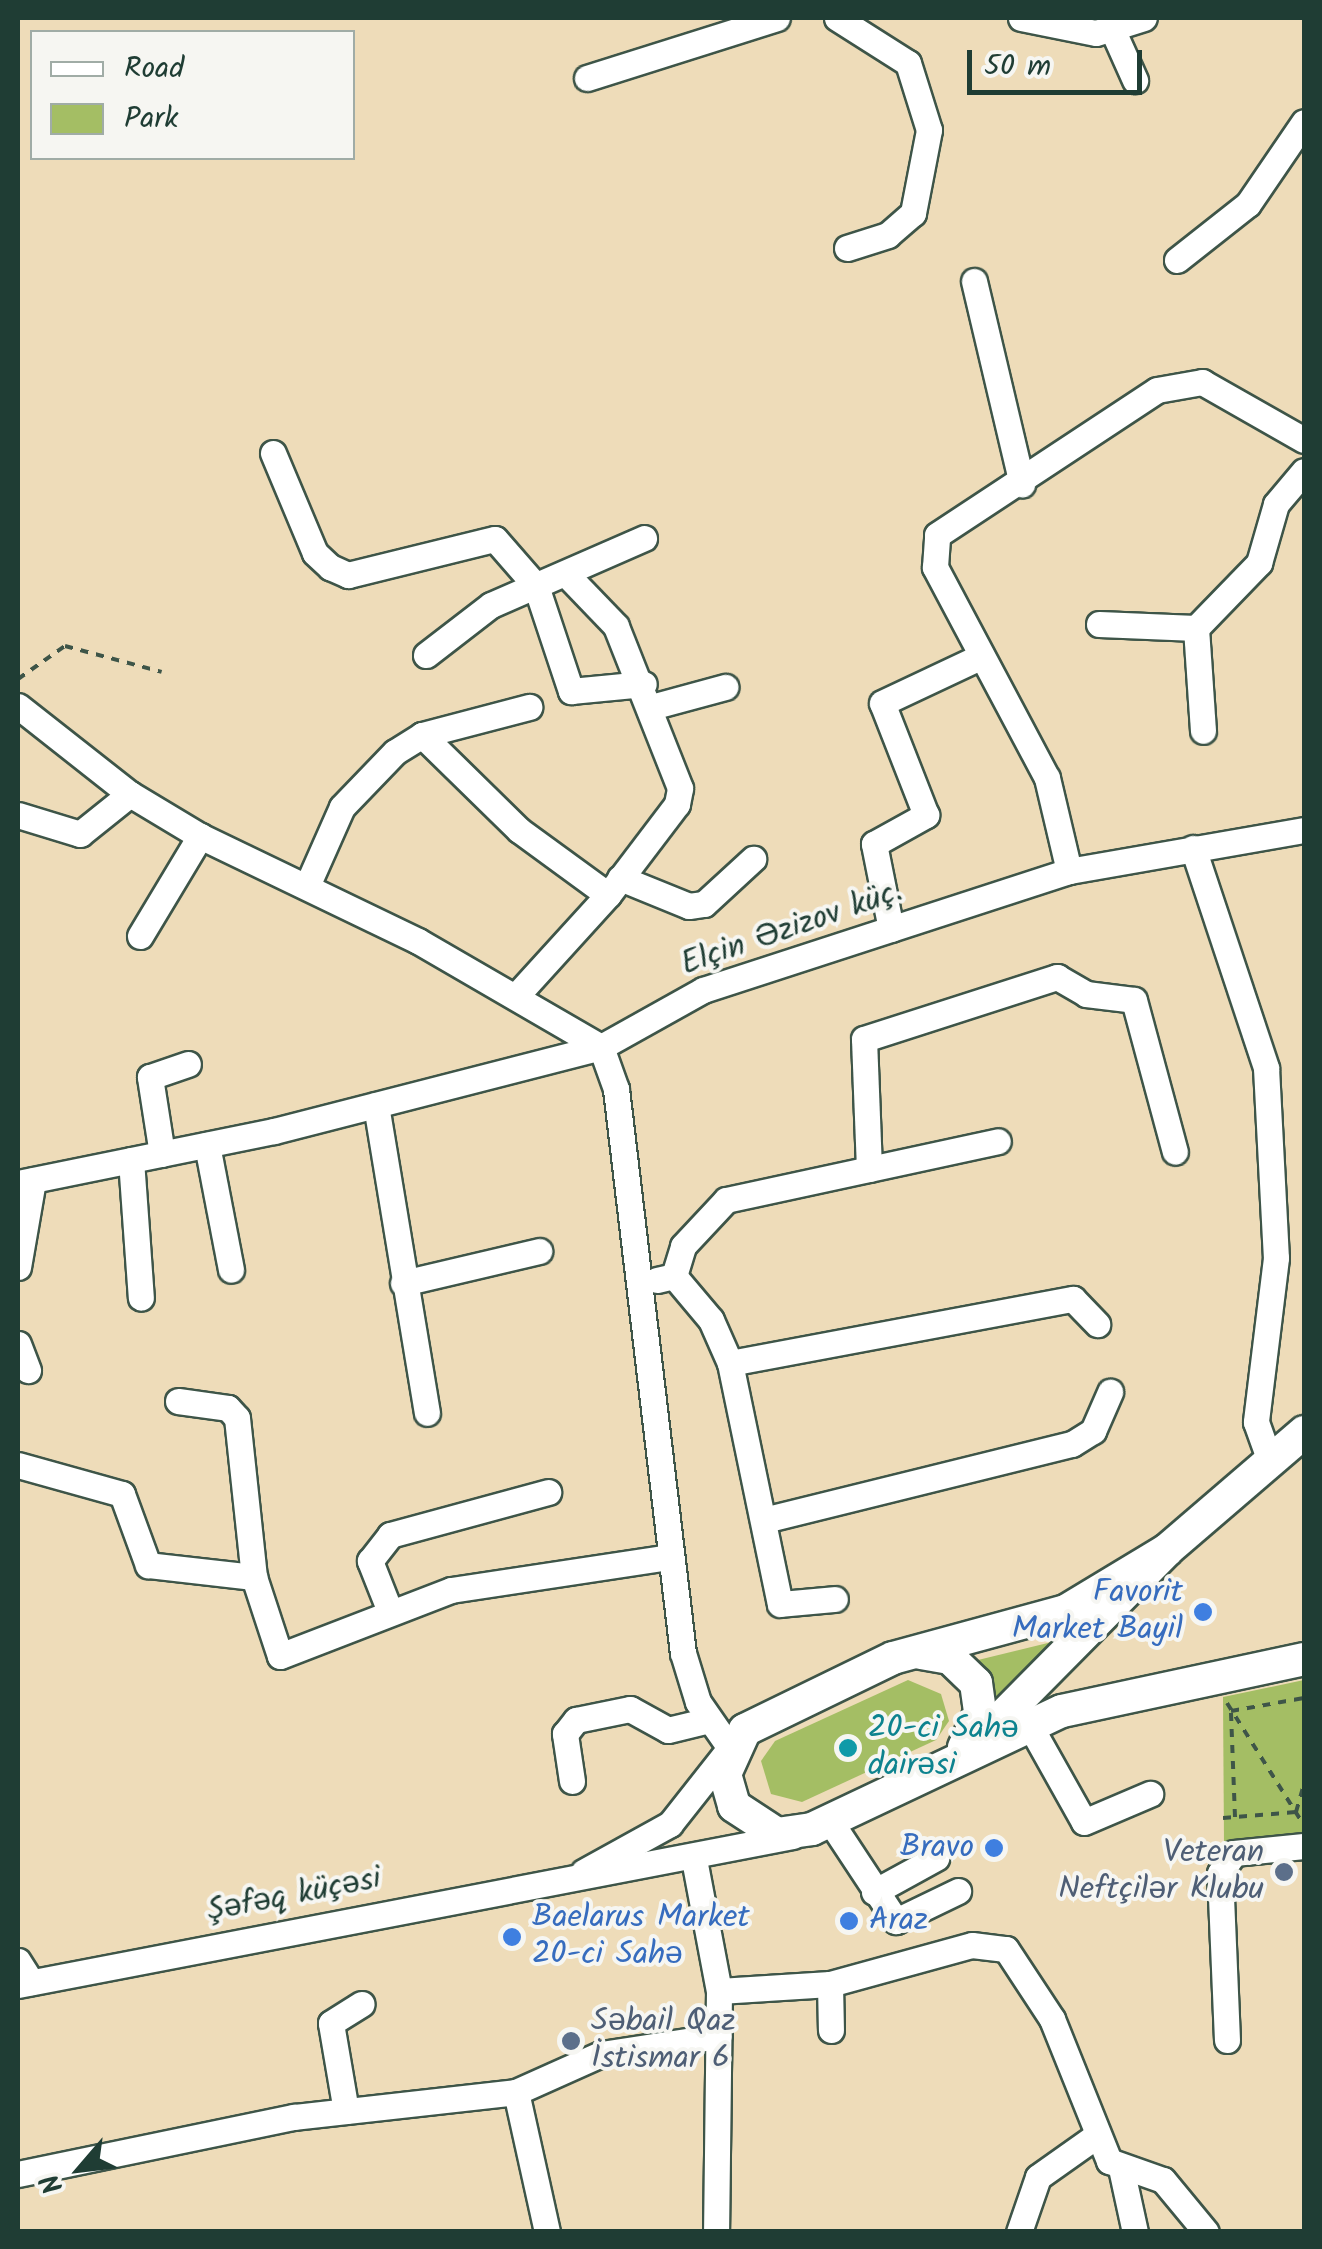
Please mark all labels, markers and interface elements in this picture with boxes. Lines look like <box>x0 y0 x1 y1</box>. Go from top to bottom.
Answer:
legend <box>30 30 355 160</box>
scale bar <box>972 30 1147 92</box>
text: 50 m <box>984 43 1051 91</box>
text: Road <box>124 45 184 93</box>
text: Park <box>124 95 178 143</box>
street label: Elçin Əzizov küç. <box>676 873 908 985</box>
place label: Favorit Market Bayil <box>1012 1575 1183 1650</box>
marker: Favorit Market Bayil <box>1192 1601 1214 1623</box>
place label: 20-ci Sahə dairəsi <box>868 1711 1019 1786</box>
marker: 20-ci Sahə dairəsi <box>837 1737 859 1759</box>
place label: Bravo <box>900 1829 974 1867</box>
place label: Veteran Neftçilər Klubu <box>1058 1835 1264 1910</box>
marker: Bravo <box>983 1837 1005 1859</box>
street label: Şəfəq küçəsi <box>204 1860 384 1932</box>
marker: Veteran Neftçilər Klubu <box>1273 1861 1295 1883</box>
place label: Baelarus Market 20-ci Sahə <box>532 1900 750 1975</box>
place label: Araz <box>869 1902 928 1940</box>
marker: Araz <box>838 1910 860 1932</box>
marker: Baelarus Market 20-ci Sahə <box>501 1926 523 1948</box>
place label: Səbail Qaz İstismar 6 <box>591 2004 735 2079</box>
marker: Səbail Qaz İstismar 6 <box>560 2030 582 2052</box>
north arrow <box>30 2119 130 2219</box>
text: N <box>29 2165 77 2202</box>

